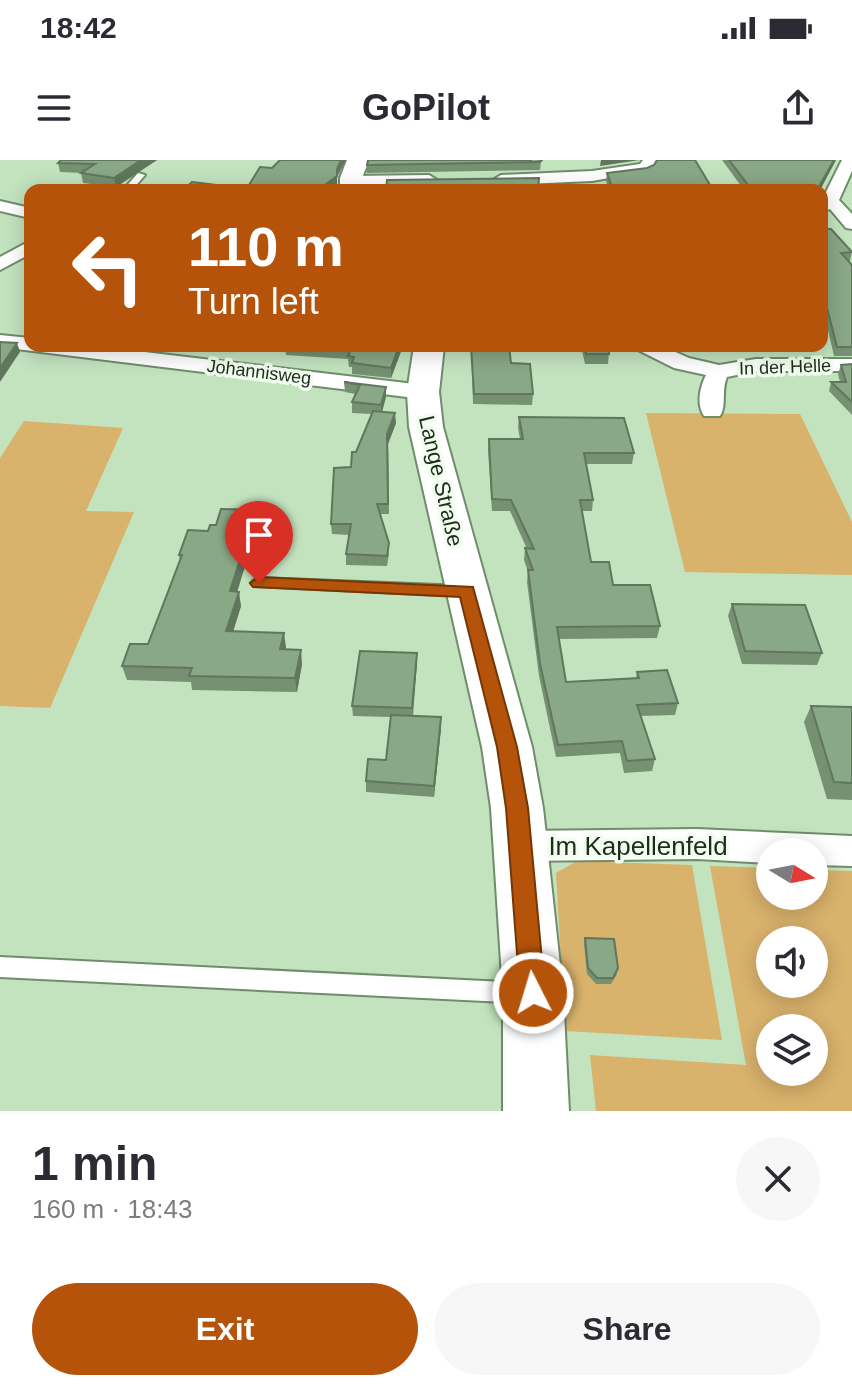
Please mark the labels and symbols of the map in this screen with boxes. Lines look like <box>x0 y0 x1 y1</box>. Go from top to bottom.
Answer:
street label: In der Helle <box>739 355 831 379</box>
street label: Johannisweg <box>206 356 312 388</box>
street label: Lange Straße <box>414 413 468 549</box>
pin <box>225 501 293 583</box>
street label: Im Kapellenfeld <box>548 831 728 861</box>
north arrow <box>756 838 828 910</box>
position arrow <box>491 951 575 1035</box>

